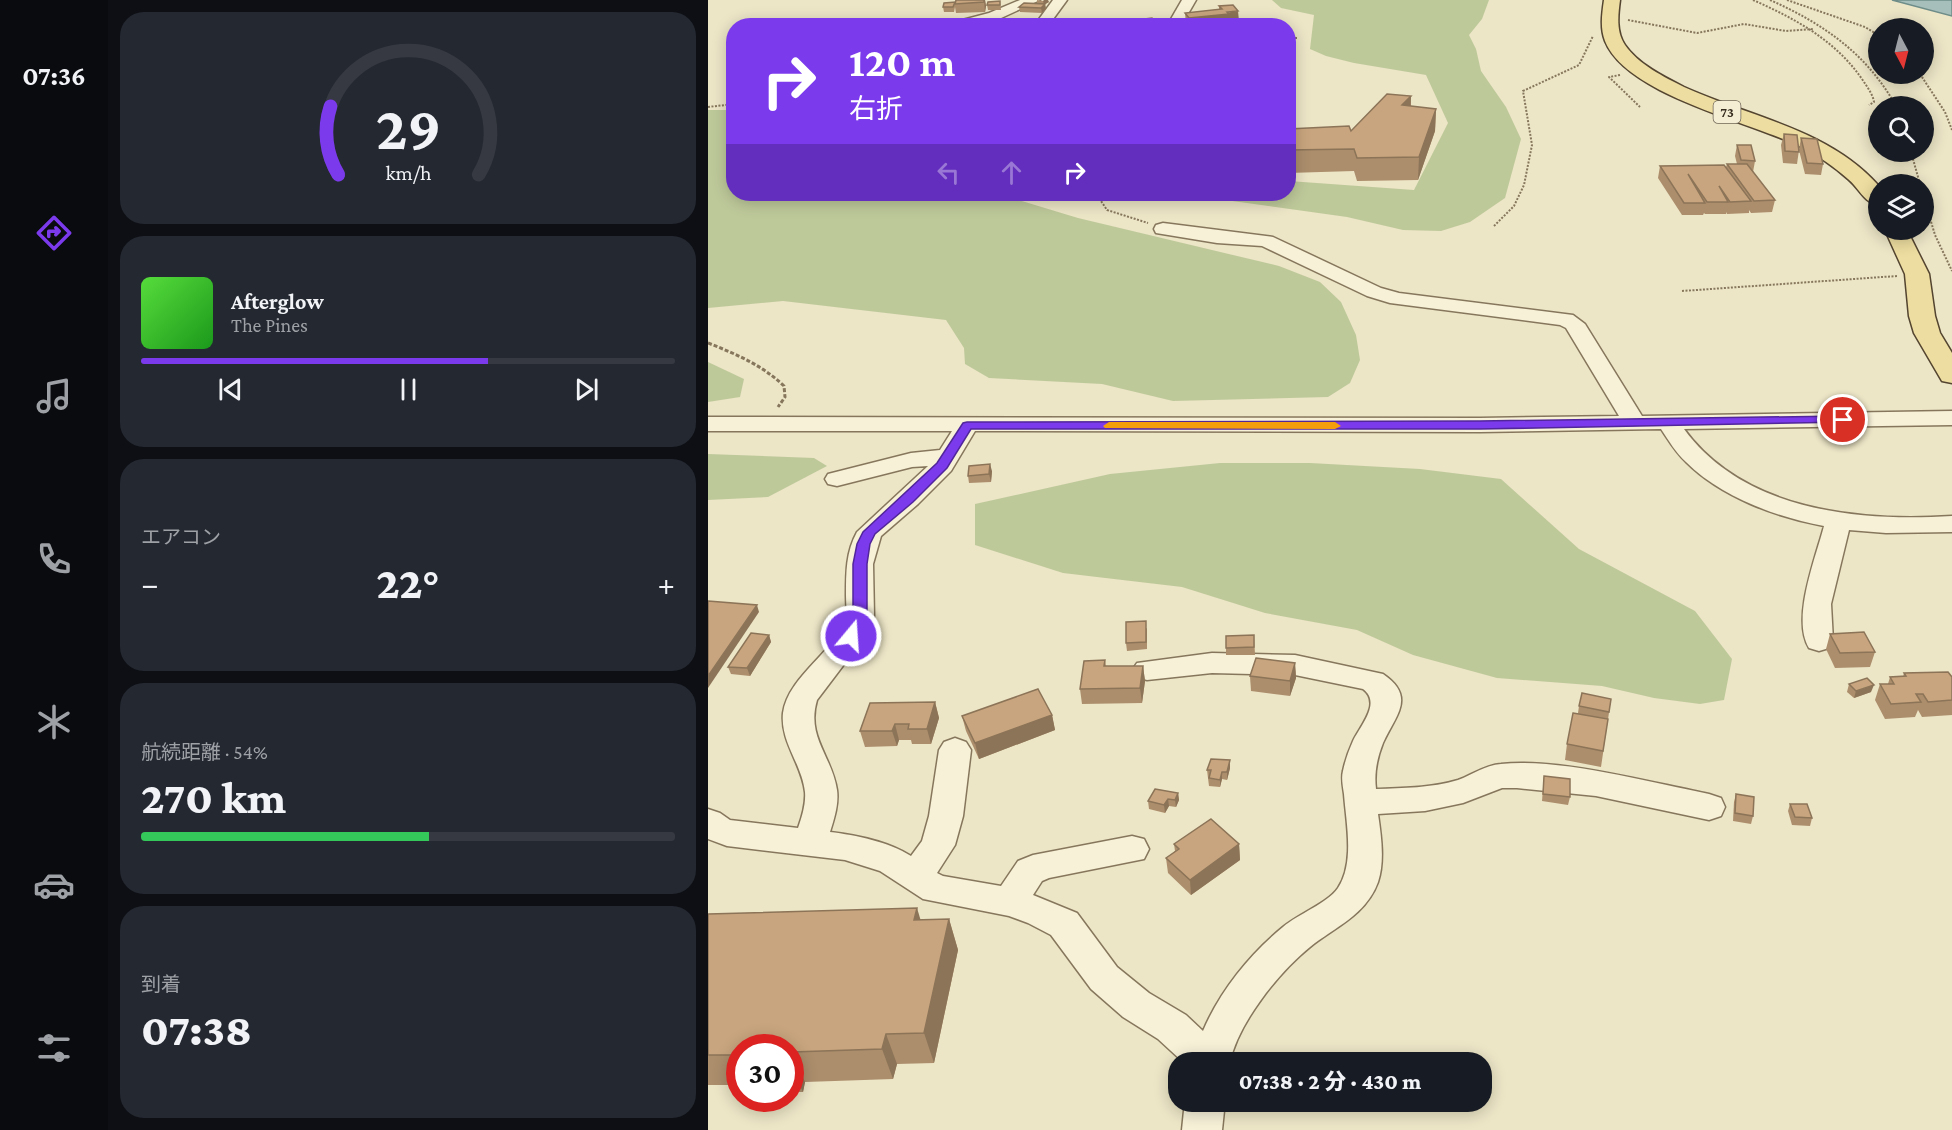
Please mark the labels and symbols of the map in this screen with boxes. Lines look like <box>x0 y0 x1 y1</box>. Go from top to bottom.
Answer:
north arrow <box>1868 18 1934 84</box>
road number: 73 <box>1714 101 1740 123</box>
pin <box>1817 394 1868 445</box>
position arrow <box>819 604 883 668</box>
speed limit sign: 30 <box>726 1034 804 1112</box>

